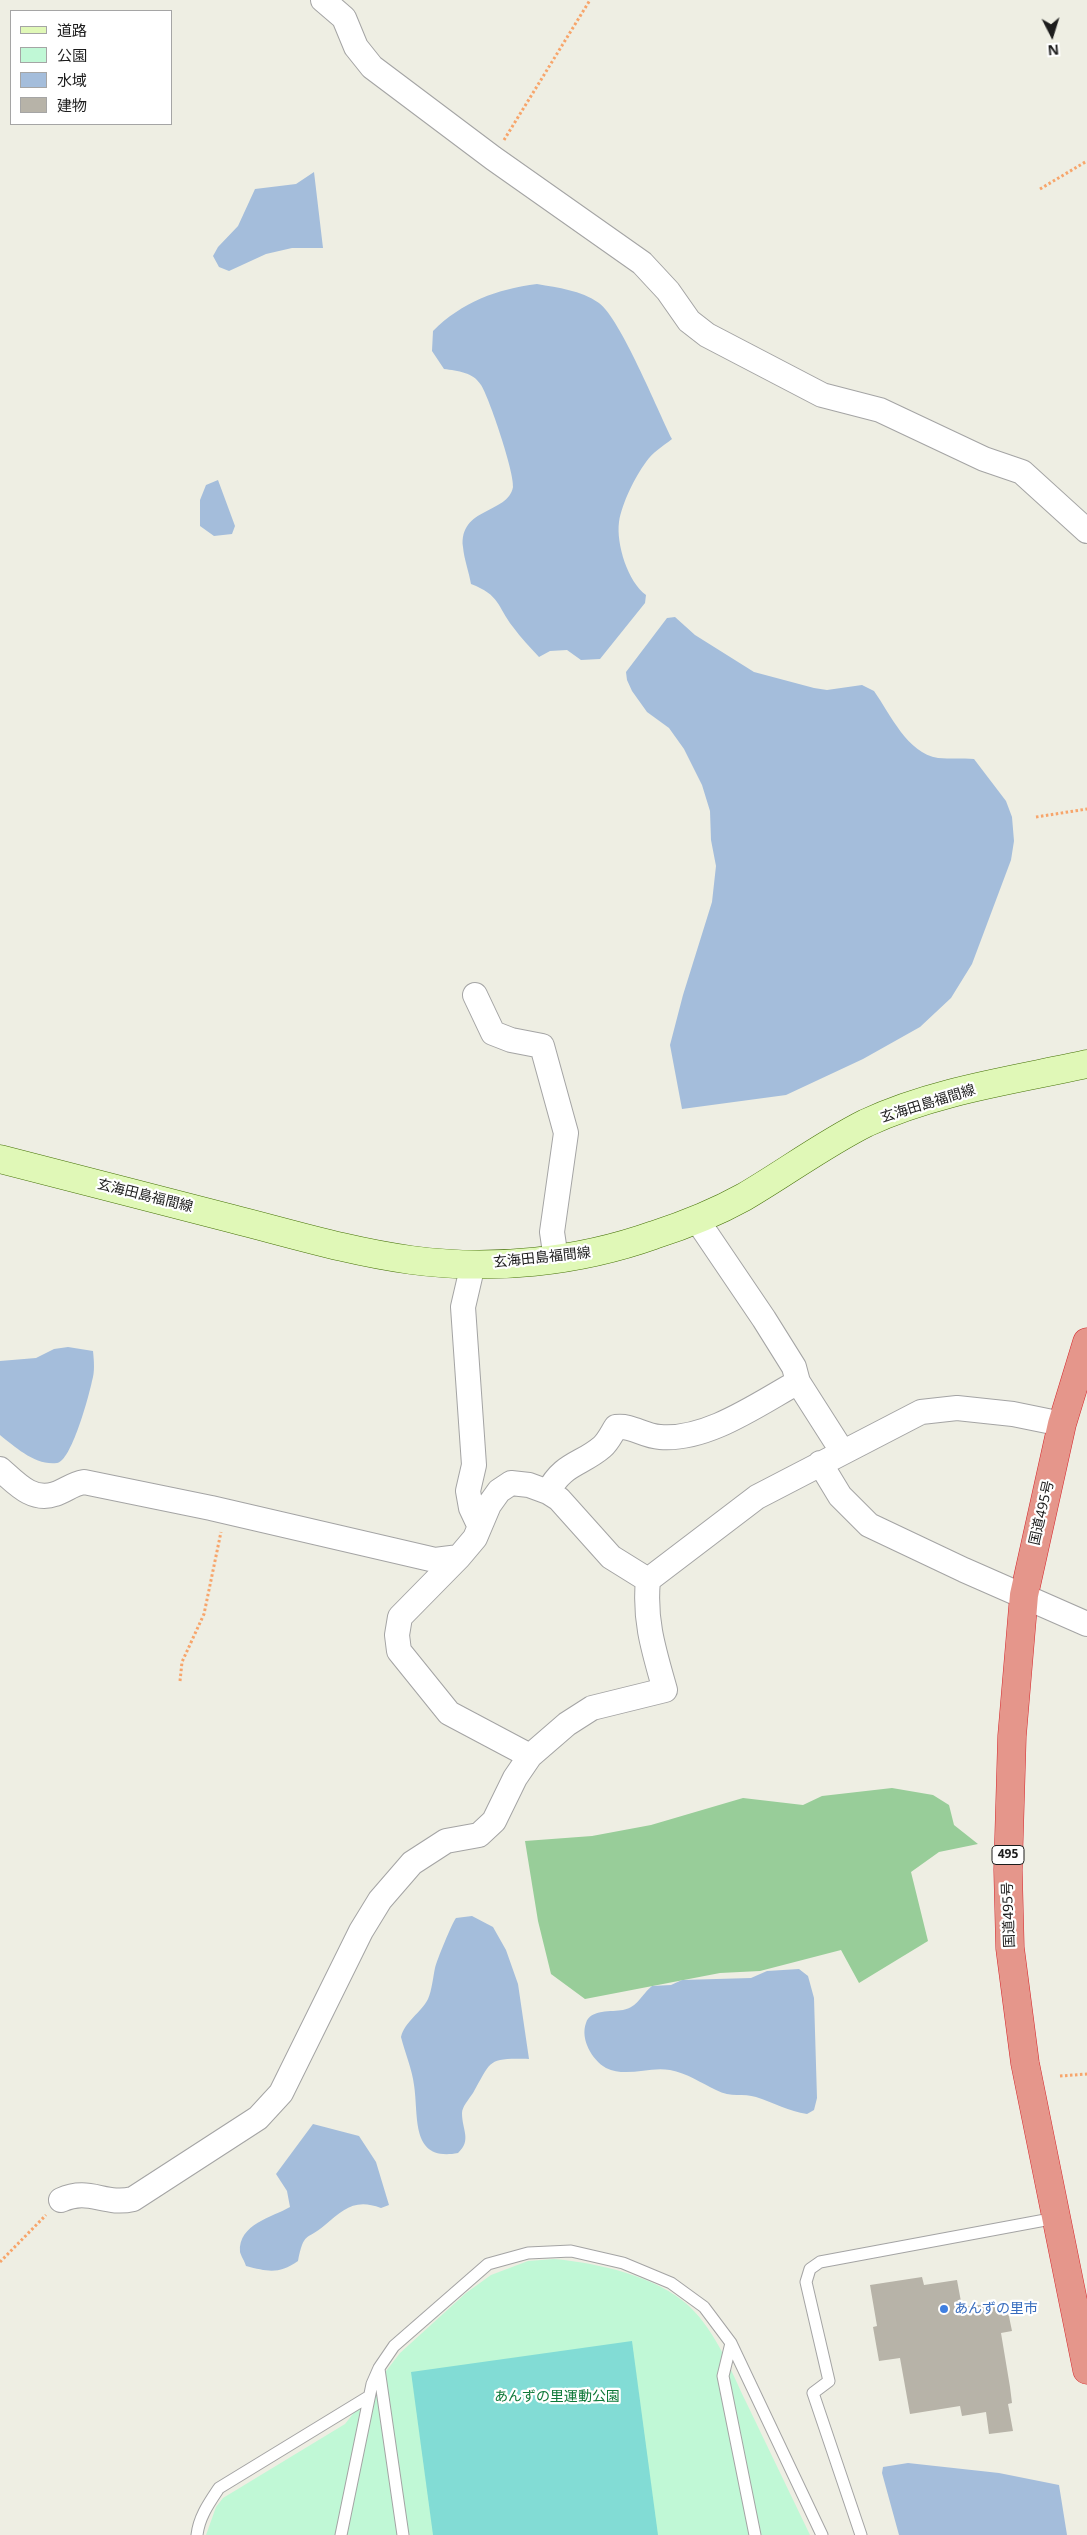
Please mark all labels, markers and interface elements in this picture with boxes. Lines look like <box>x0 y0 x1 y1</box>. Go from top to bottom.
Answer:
legend <box>10 10 172 125</box>
north arrow <box>1027 10 1077 60</box>
text: 道路 <box>57 20 87 40</box>
text: N <box>1047 40 1060 60</box>
text: 公園 <box>57 45 87 65</box>
text: 水域 <box>57 70 87 90</box>
text: 建物 <box>57 95 87 115</box>
street label: 玄海田島福間線 <box>879 1082 977 1126</box>
street label: 玄海田島福間線 <box>95 1176 195 1216</box>
street label: 玄海田島福間線 <box>492 1245 592 1271</box>
street label: 国道495号 <box>1026 1479 1058 1547</box>
road number: 495 <box>992 1846 1024 1864</box>
street label: 国道495号 <box>999 1882 1019 1948</box>
place label: あんずの里市 <box>954 2301 1038 2317</box>
marker: あんずの里市 <box>938 2303 950 2315</box>
park label: あんずの里運動公園 <box>494 2389 620 2405</box>

